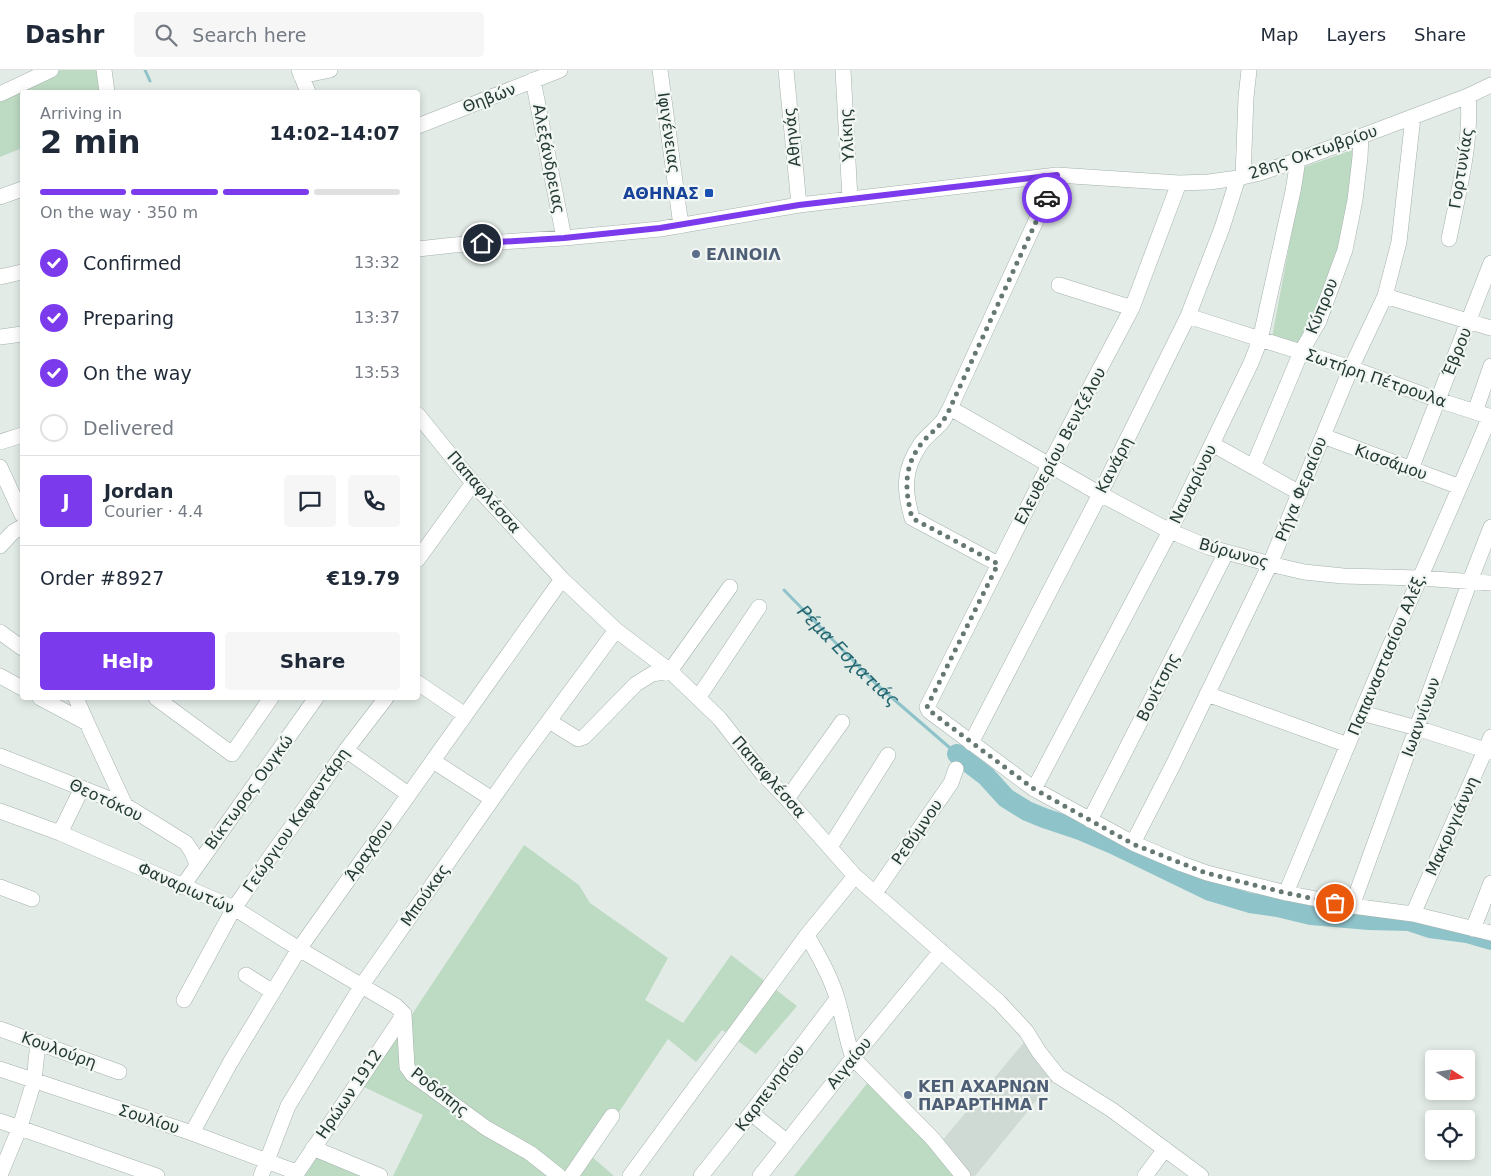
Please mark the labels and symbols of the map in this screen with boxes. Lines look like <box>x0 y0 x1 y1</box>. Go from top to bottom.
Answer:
street label: Θηβών <box>460 79 518 117</box>
street label: Ιφιγένειας <box>654 91 684 175</box>
street label: Αλεξάνδρειας <box>529 102 569 216</box>
street label: Αθηνάς <box>779 106 805 168</box>
street label: Υλίκης <box>836 108 858 163</box>
street label: 28ης Οκτωβρίου <box>1246 121 1380 183</box>
street label: Γορτυνίας <box>1445 126 1477 210</box>
courier <box>1022 173 1072 223</box>
place label: ΑΘΗΝΑΣ <box>623 184 699 203</box>
marker: ΑΘΗΝΑΣ <box>703 187 715 199</box>
pin <box>461 222 503 264</box>
place label: ΕΛΙΝΟΙΛ <box>706 245 781 264</box>
marker: ΕΛΙΝΟΙΛ <box>690 248 702 260</box>
street label: Κύπρου <box>1302 275 1342 337</box>
street label: Έβρου <box>1438 325 1475 380</box>
street label: Σωτήρη Πέτρουλα <box>1303 345 1449 411</box>
street label: Ελευθερίου Βενιζέλου <box>1010 364 1110 528</box>
street label: Κανάρη <box>1092 434 1136 496</box>
street label: Ρήγα Φεραίου <box>1271 434 1331 544</box>
street label: Κισσάμου <box>1352 440 1430 484</box>
street label: Ναυαρίνου <box>1166 441 1220 527</box>
street label: Παπαφλέσσα <box>443 447 525 537</box>
street label: Βύρωνος <box>1197 534 1271 572</box>
street label: Παπαναστασίου Αλέξ. <box>1344 570 1430 738</box>
water label: Ρέμα Εσχατιάς <box>794 600 904 710</box>
street label: Βονίτσης <box>1133 650 1183 724</box>
street label: Ιωαννίνων <box>1398 675 1444 759</box>
street label: Βίκτωρος Ουγκώ <box>201 731 297 853</box>
street label: Παπαφλέσσα <box>728 732 810 822</box>
street label: Γεώργιου Καφαντάρη <box>239 744 353 896</box>
street label: Μακρυγιάννη <box>1422 773 1482 879</box>
street label: Θεοτόκου <box>66 775 146 825</box>
street label: Ρεθύμνου <box>888 796 946 868</box>
street label: Άραχθου <box>341 816 397 884</box>
street label: Φαναριωτών <box>135 858 237 918</box>
street label: Μπούκας <box>397 860 453 930</box>
pin <box>1314 882 1356 924</box>
street label: Κουλούρη <box>19 1028 99 1072</box>
street label: Αιγαίου <box>822 1033 876 1093</box>
street label: Καρπενησίου <box>731 1041 809 1135</box>
street label: Ηρώων 1912 <box>312 1046 386 1142</box>
north arrow <box>1425 1050 1475 1100</box>
street label: Ροδόπης <box>407 1064 473 1120</box>
place label: ΚΕΠ ΑΧΑΡΝΩΝ ΠΑΡΑΡΤΗΜΑ Γ <box>918 1077 1050 1114</box>
marker: ΚΕΠ ΑΧΑΡΝΩΝ ΠΑΡΑΡΤΗΜΑ Γ <box>902 1089 914 1101</box>
street label: Σουλίου <box>116 1100 182 1138</box>

